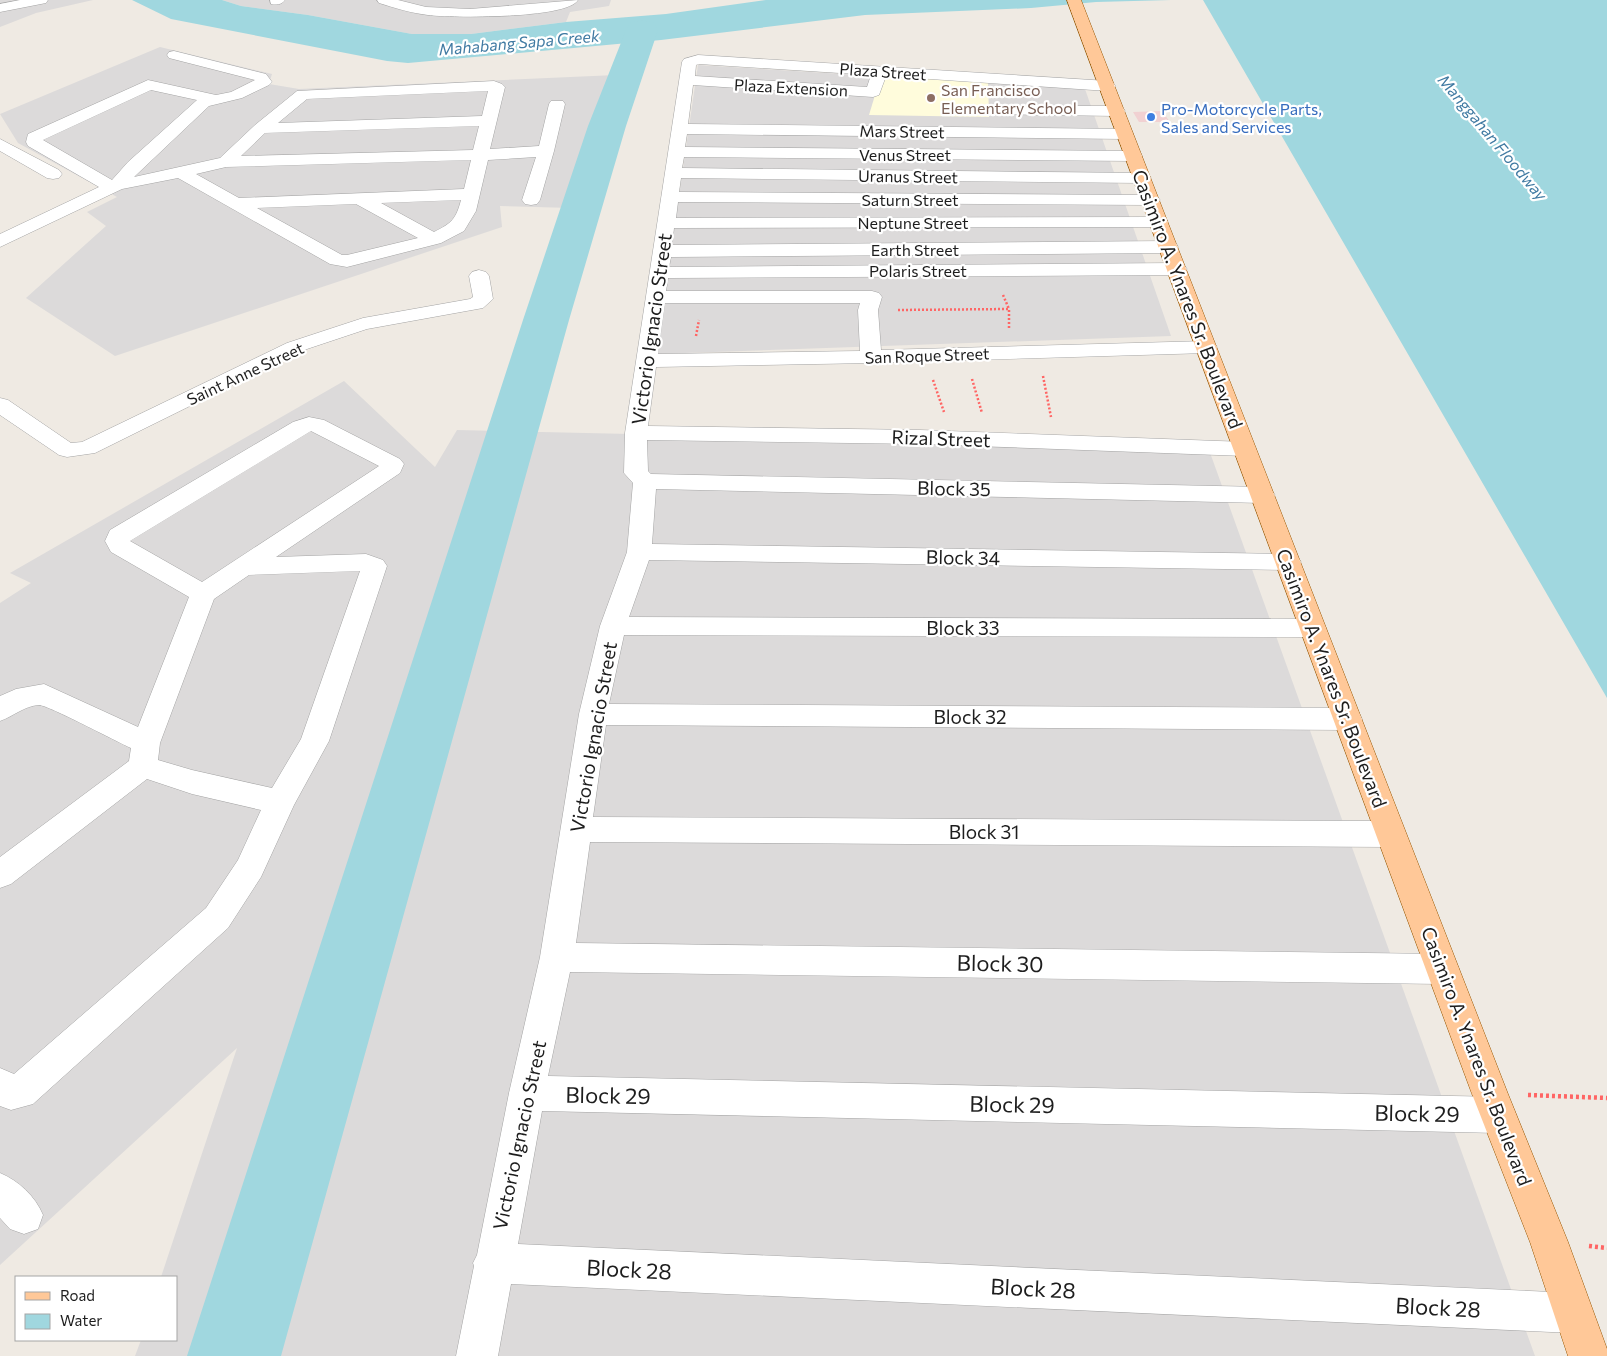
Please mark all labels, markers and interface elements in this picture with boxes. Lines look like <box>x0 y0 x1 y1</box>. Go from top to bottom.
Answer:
water label: Mahabang Sapa Creek <box>438 25 600 58</box>
street label: Plaza Street <box>839 58 928 84</box>
water label: Manggahan Floodway <box>1435 70 1552 204</box>
street label: Plaza Extension <box>734 75 848 99</box>
place label: San Francisco Elementary School <box>941 80 1077 117</box>
marker: San Francisco Elementary School <box>925 92 937 104</box>
place label: Pro-Motorcycle Parts, Sales and Services <box>1161 99 1322 136</box>
marker: Pro-Motorcycle Parts, Sales and Services <box>1145 111 1157 123</box>
street label: Mars Street <box>859 121 945 141</box>
street label: Venus Street <box>859 145 951 164</box>
street label: Uranus Street <box>858 166 959 186</box>
street label: Casimiro A. Ynares Sr. Boulevard <box>1128 166 1248 432</box>
street label: Saturn Street <box>861 190 959 209</box>
street label: Neptune Street <box>857 213 969 232</box>
street label: Victorio Ignacio Street <box>626 232 676 426</box>
street label: Earth Street <box>871 240 960 259</box>
street label: Polaris Street <box>869 261 967 280</box>
street label: Saint Anne Street <box>184 337 307 408</box>
street label: San Roque Street <box>864 343 990 367</box>
street label: Rizal Street <box>891 425 991 451</box>
street label: Block 35 <box>917 476 991 500</box>
street label: Block 34 <box>926 545 1000 569</box>
street label: Casimiro A. Ynares Sr. Boulevard <box>1272 545 1392 811</box>
street label: Block 33 <box>926 616 1000 639</box>
street label: Victorio Ignacio Street <box>565 640 621 834</box>
street label: Block 32 <box>933 705 1007 728</box>
street label: Block 31 <box>949 820 1019 843</box>
street label: Casimiro A. Ynares Sr. Boulevard <box>1417 923 1537 1189</box>
street label: Block 30 <box>956 949 1044 977</box>
street label: Victorio Ignacio Street <box>488 1038 550 1232</box>
street label: Block 29 <box>565 1081 651 1109</box>
street label: Block 29 <box>969 1090 1055 1118</box>
street label: Block 29 <box>1374 1099 1460 1127</box>
street label: Block 28 <box>586 1253 672 1285</box>
street label: Block 28 <box>990 1272 1076 1304</box>
legend <box>15 1276 178 1341</box>
text: Road <box>60 1286 95 1304</box>
street label: Block 28 <box>1395 1291 1481 1323</box>
text: Water <box>60 1311 102 1329</box>

